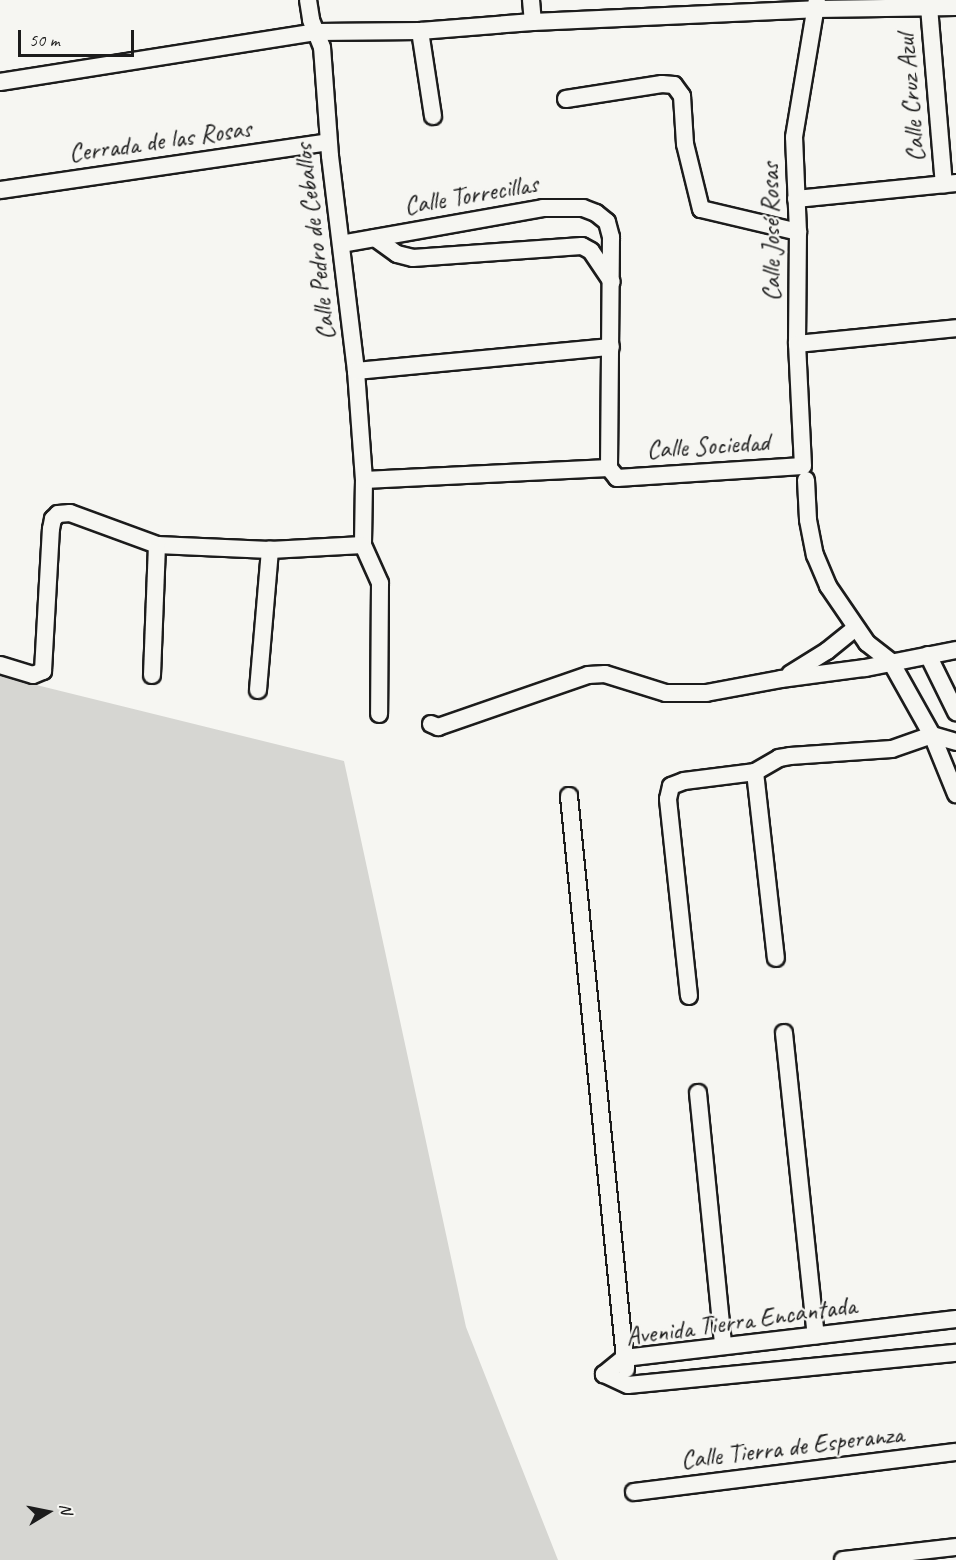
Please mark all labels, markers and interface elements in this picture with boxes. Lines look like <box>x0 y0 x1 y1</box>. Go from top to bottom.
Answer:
scale bar <box>21 18 136 56</box>
text: 50 m <box>29 29 60 51</box>
street label: Calle Cruz Azul <box>890 33 932 163</box>
street label: Cerrada de las Rosas <box>67 113 253 169</box>
street label: Calle Pedro de Ceballos <box>288 143 342 341</box>
street label: Calle José Rosas <box>754 162 788 302</box>
street label: Calle Torrecillas <box>401 168 541 222</box>
street label: Calle Sociedad <box>646 426 770 466</box>
street label: Avenida Tierra Encantada <box>624 1289 858 1353</box>
street label: Calle Tierra de Esperanza <box>679 1418 905 1476</box>
north arrow <box>18 1482 78 1542</box>
text: N <box>55 1502 76 1515</box>

